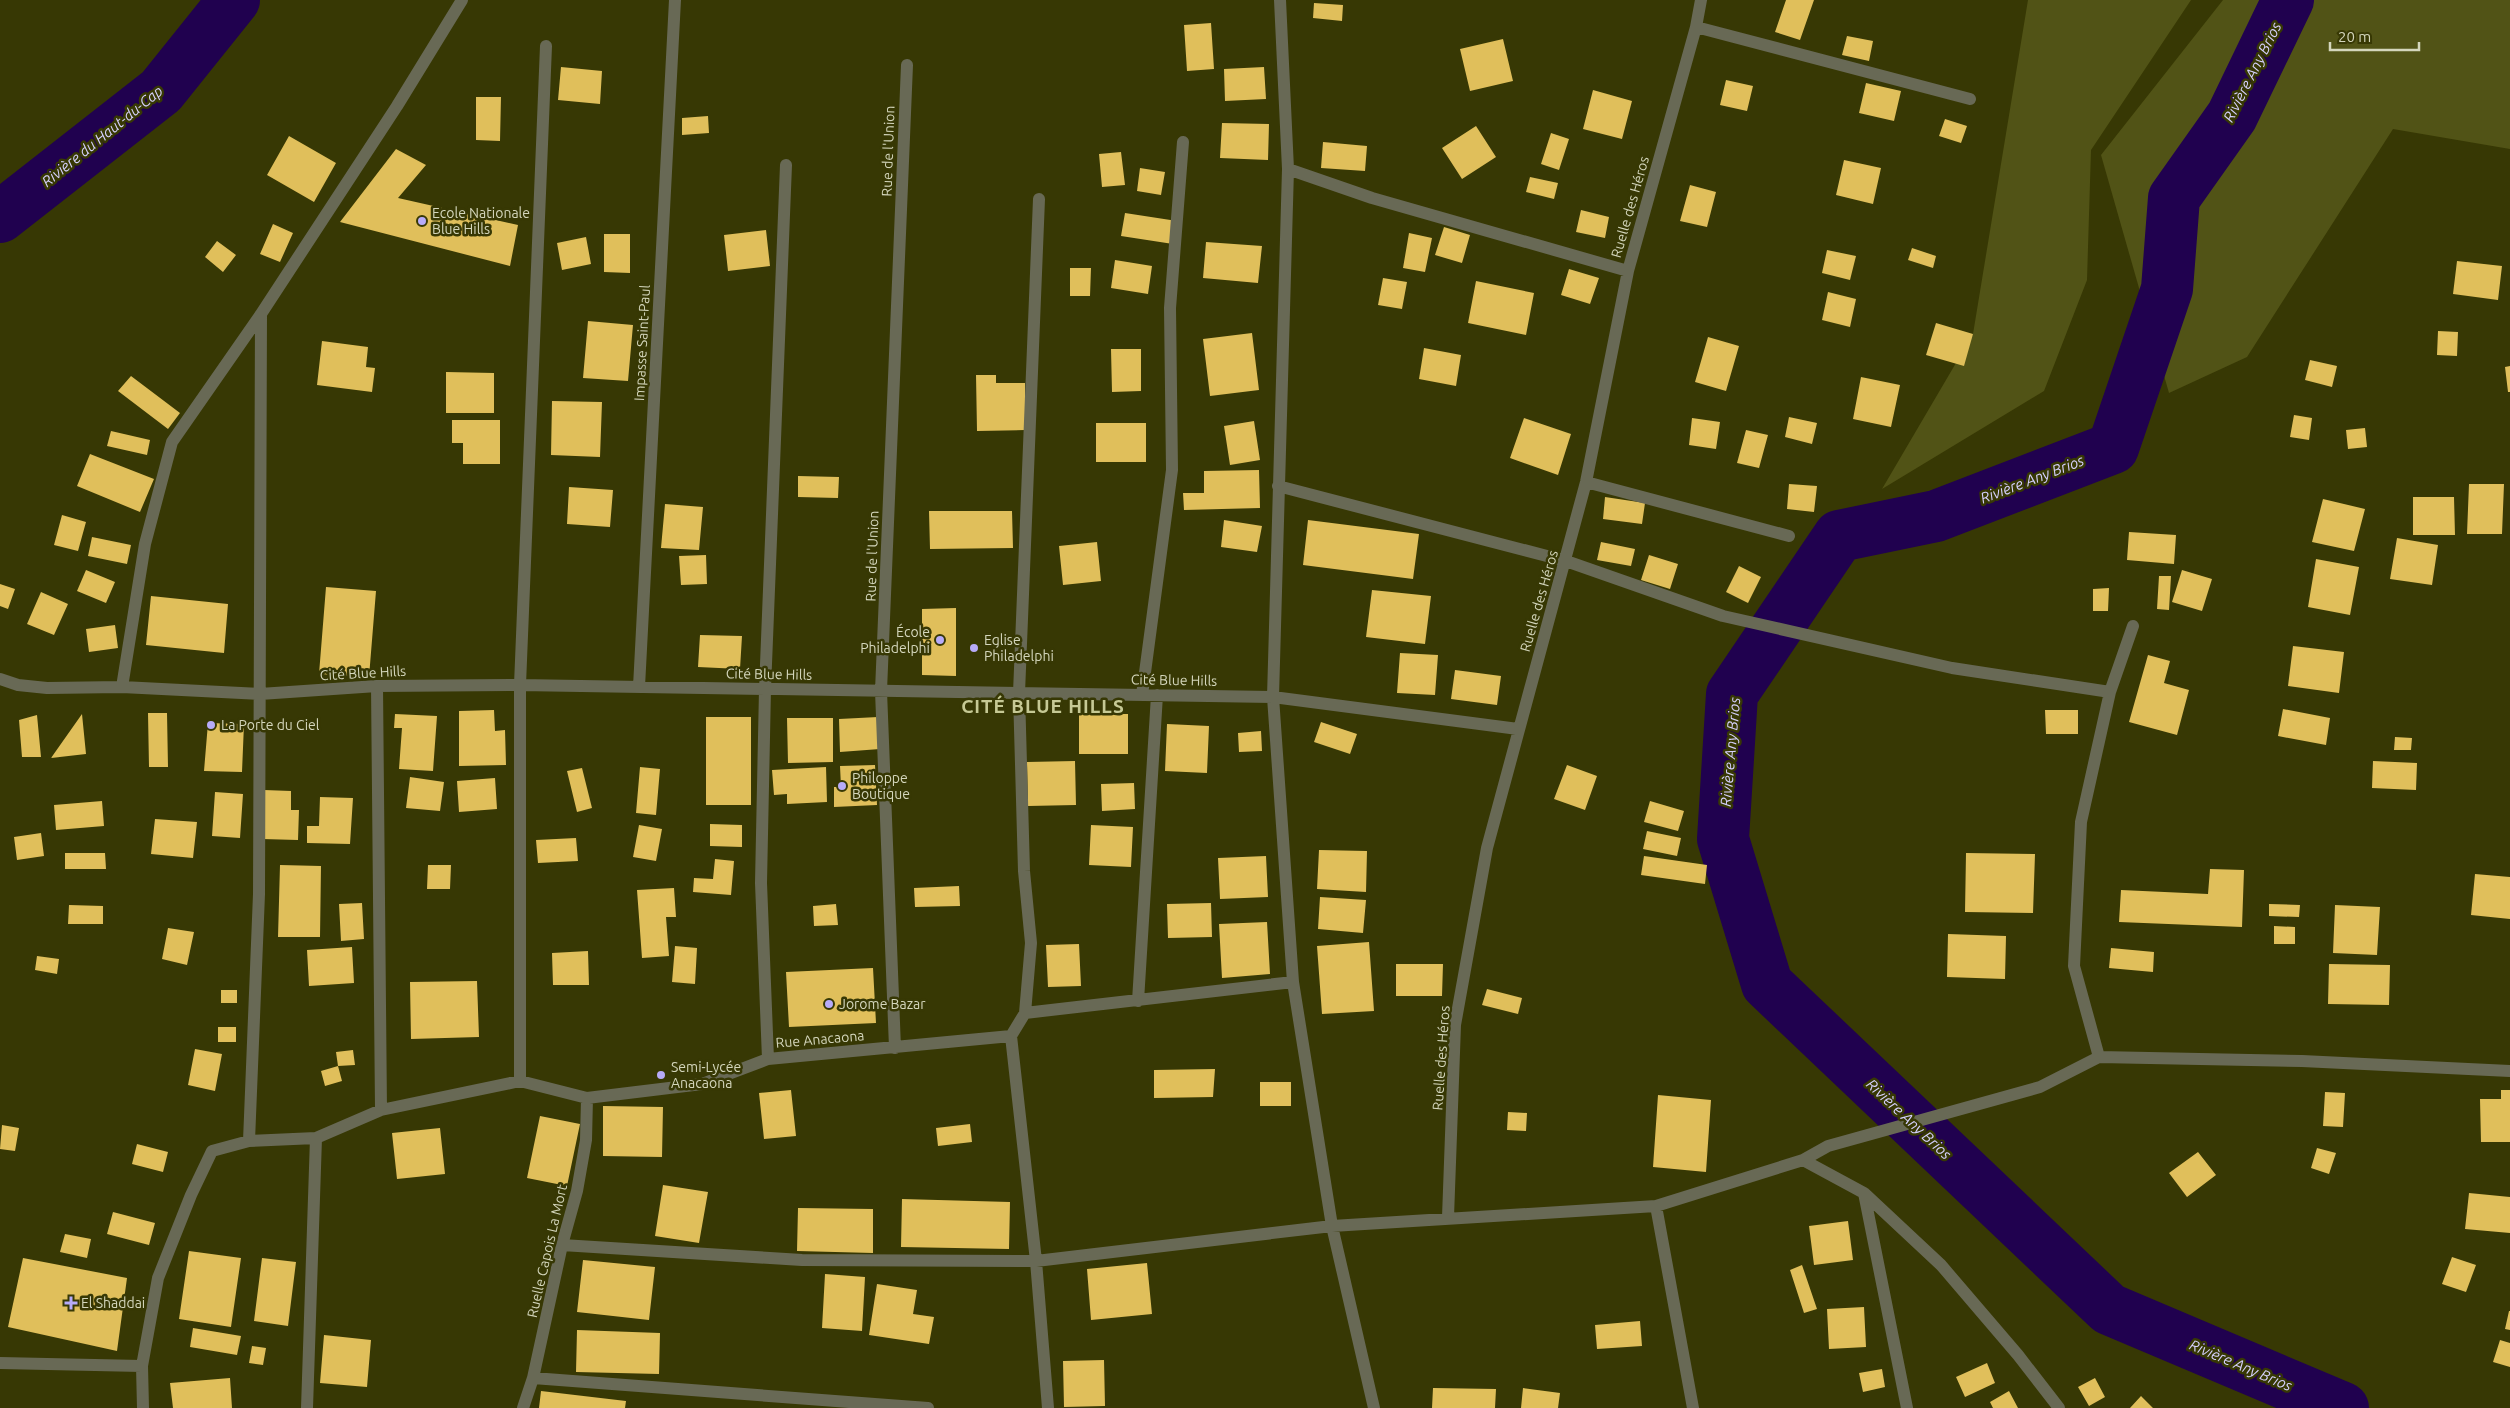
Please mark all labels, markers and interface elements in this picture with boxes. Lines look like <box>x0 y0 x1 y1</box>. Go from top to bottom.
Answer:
water label: Rivière Any Brios <box>2220 19 2285 125</box>
scale bar <box>2330 20 2419 52</box>
text: 20 m <box>2338 28 2371 45</box>
water label: Rivière du Haut-du-Cap <box>38 82 166 190</box>
street label: Rue de l'Union <box>878 105 898 197</box>
street label: Ruelle des Héros <box>1608 154 1652 260</box>
place label: Ecole Nationale Blue Hills <box>432 205 530 237</box>
marker: Ecole Nationale Blue Hills <box>416 215 428 227</box>
street label: Impasse Saint-Paul <box>631 284 653 402</box>
water label: Rivière Any Brios <box>1978 451 2087 507</box>
street label: Rue de l'Union <box>862 510 882 602</box>
street label: Ruelle des Héros <box>1517 548 1561 654</box>
place label: École Philadelphi <box>860 623 930 656</box>
place label: Eglise Philadelphi <box>984 632 1054 664</box>
marker: École Philadelphi <box>934 634 946 646</box>
marker: Eglise Philadelphi <box>968 642 980 654</box>
street label: Cité Blue Hills <box>319 663 407 683</box>
street label: Cité Blue Hills <box>726 665 812 683</box>
street label: Cité Blue Hills <box>1131 671 1217 689</box>
district label: CITÉ BLUE HILLS <box>961 695 1125 717</box>
water label: Rivière Any Brios <box>1717 696 1743 807</box>
place label: La Porte du Ciel <box>221 717 320 733</box>
marker: La Porte du Ciel <box>205 719 217 731</box>
place label: Philoppe Boutique <box>852 770 910 802</box>
marker: Philoppe Boutique <box>836 780 848 792</box>
place label: Jorome Bazar <box>839 996 926 1012</box>
marker: Jorome Bazar <box>823 998 835 1010</box>
street label: Ruelle des Héros <box>1429 1005 1453 1111</box>
street label: Rue Anacaona <box>775 1027 865 1051</box>
place label: Semi-Lycée Anacaona <box>671 1059 741 1091</box>
marker: Semi-Lycée Anacaona <box>655 1069 667 1081</box>
water label: Rivière Any Brios <box>1863 1075 1955 1163</box>
street label: Ruelle Capois La Mort <box>524 1182 570 1319</box>
place label: El Shaddai <box>81 1295 145 1311</box>
marker: El Shaddai <box>65 1297 77 1309</box>
water label: Rivière Any Brios <box>2187 1336 2295 1395</box>

